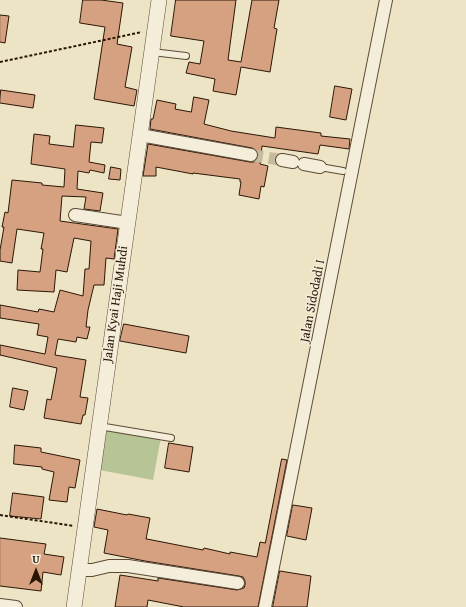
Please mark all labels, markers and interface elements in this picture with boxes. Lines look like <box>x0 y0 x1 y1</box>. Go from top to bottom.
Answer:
street label: Jalan Kyai Haji Muhdi <box>100 245 132 363</box>
street label: Jalan Sidodadi I <box>297 258 329 344</box>
north arrow <box>16 551 56 591</box>
text: U <box>32 551 40 567</box>

